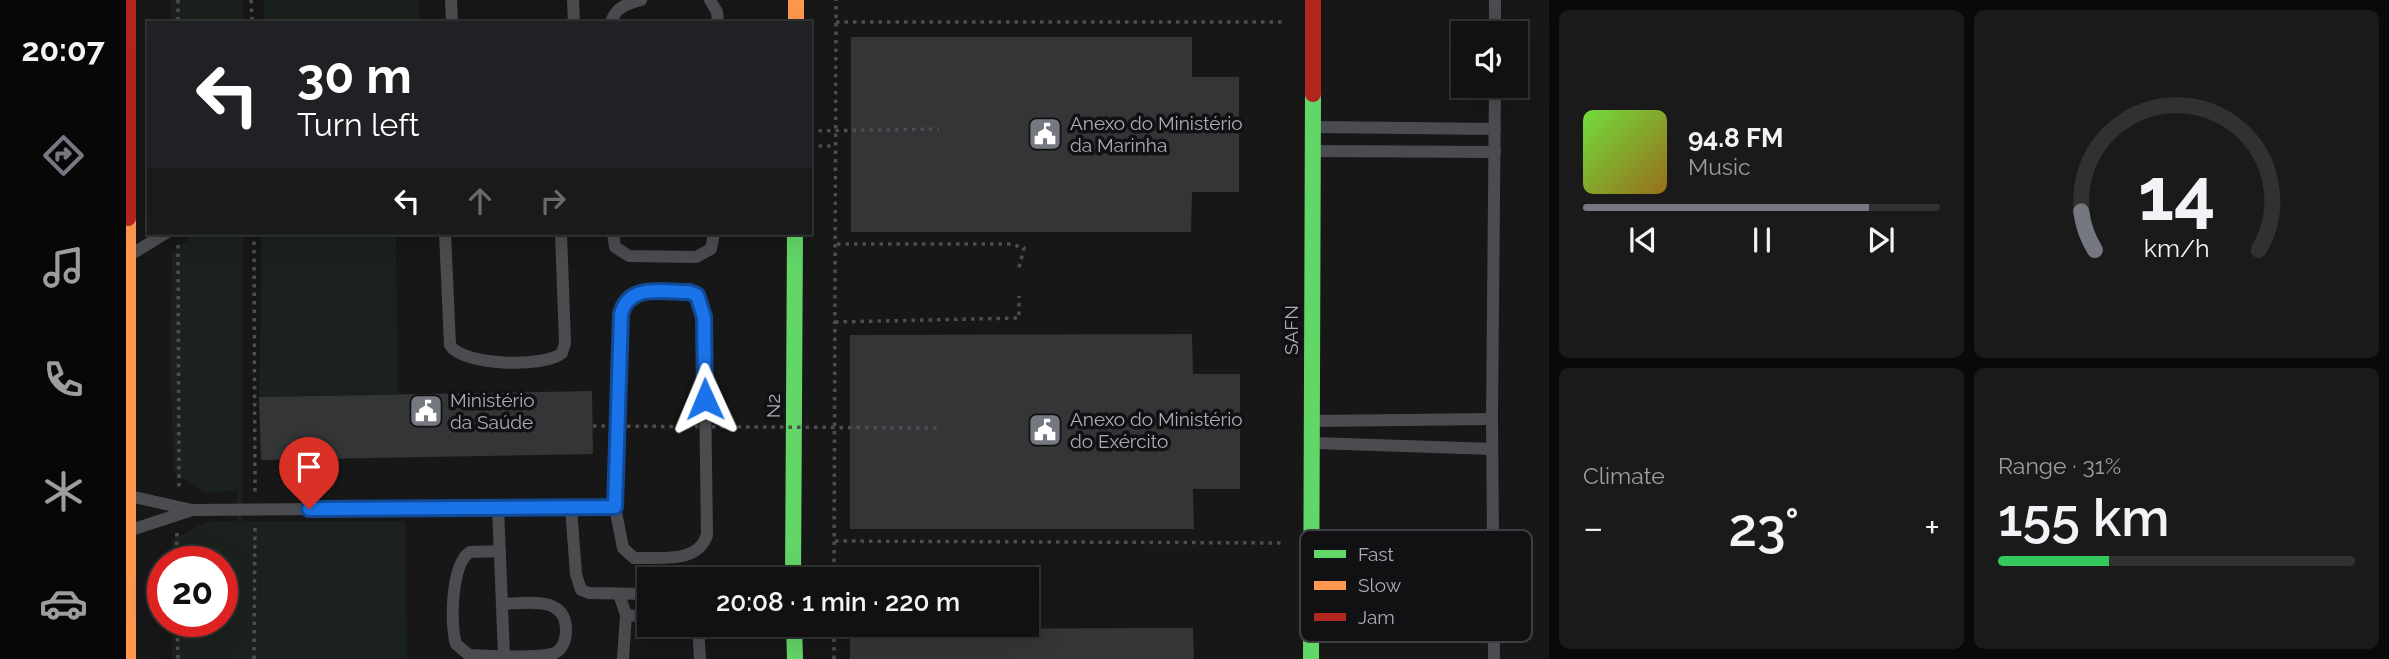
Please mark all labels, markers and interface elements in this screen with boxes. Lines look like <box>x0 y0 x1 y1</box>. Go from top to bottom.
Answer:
map controls <box>1451 21 1528 98</box>
button: sound <box>1451 21 1528 98</box>
text: 20:07 <box>21 31 105 68</box>
text: 30 m <box>297 47 412 104</box>
icon: left <box>182 49 273 140</box>
text: Turn left <box>297 106 419 143</box>
place label: Anexo do Ministério da Marinha <box>1070 112 1243 156</box>
public building icon: Anexo do Ministério da Marinha <box>1026 115 1064 153</box>
text: 94.8 FM <box>1688 123 1783 153</box>
icon: directions <box>39 131 88 180</box>
text: Music <box>1688 153 1751 180</box>
text: 14 <box>2138 153 2215 238</box>
icon: left <box>388 182 426 220</box>
icon: ahead <box>461 182 499 220</box>
icon: right <box>534 182 572 220</box>
icon: previous <box>1624 221 1662 259</box>
icon: pause <box>1743 221 1781 259</box>
icon: next <box>1862 221 1900 259</box>
text: km/h <box>2144 233 2209 263</box>
icon: music <box>39 243 88 292</box>
street label: SAFN <box>1280 305 1302 355</box>
icon: phone <box>39 355 88 404</box>
position arrow <box>668 362 742 436</box>
place label: Ministério da Saúde <box>450 389 535 433</box>
public building icon: Ministério da Saúde <box>407 392 445 430</box>
street label: N2 <box>762 394 784 418</box>
place label: Anexo do Ministério do Exército <box>1070 408 1243 452</box>
public building icon: Anexo do Ministério do Exército <box>1026 411 1064 449</box>
pin <box>279 437 339 509</box>
icon: arrive <box>290 448 328 486</box>
text: Range · 31% <box>1998 452 2121 479</box>
text: Climate <box>1583 462 1665 489</box>
icon: climate <box>39 467 88 516</box>
text: 155 km <box>1998 487 2169 548</box>
text: 23° <box>1729 497 1799 558</box>
text: − <box>1583 505 1603 550</box>
text: + <box>1924 505 1940 550</box>
legend <box>1300 530 1532 642</box>
text: Fast <box>1358 543 1394 565</box>
speed limit sign: 20 <box>147 546 238 637</box>
text: Slow <box>1358 574 1402 596</box>
icon: car <box>39 579 88 628</box>
text: 20:08 · 1 min · 220 m <box>716 587 960 617</box>
text: Jam <box>1358 606 1395 628</box>

